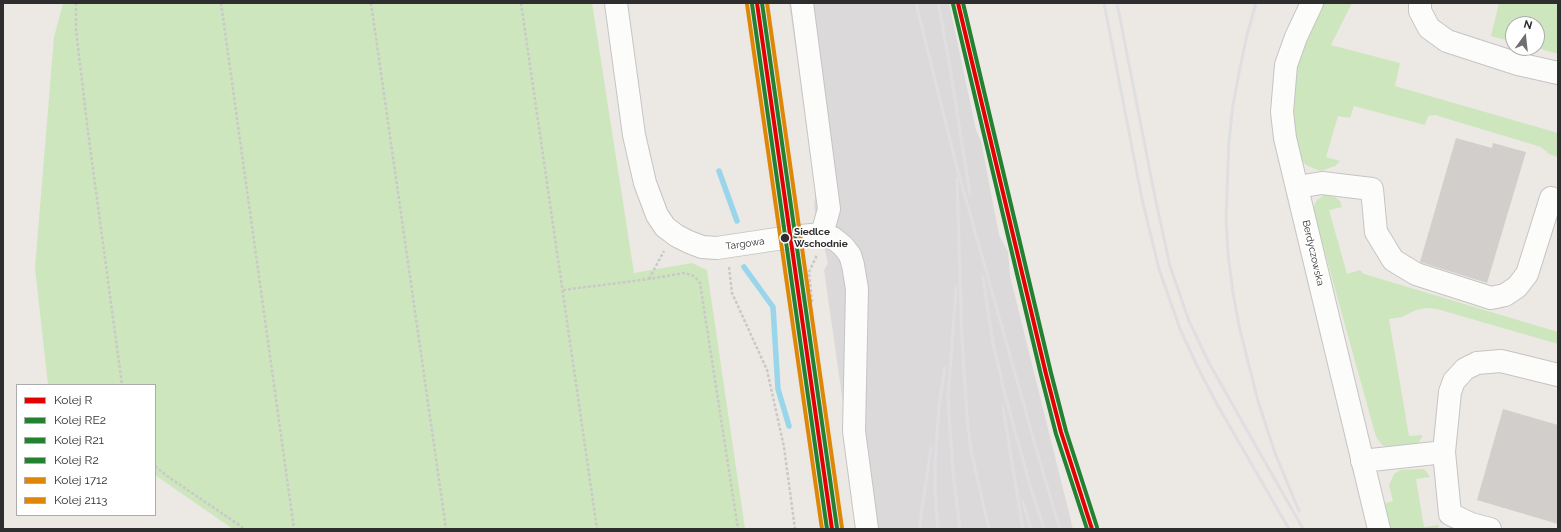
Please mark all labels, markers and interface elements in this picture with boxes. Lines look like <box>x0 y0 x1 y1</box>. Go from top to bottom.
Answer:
north arrow <box>1505 16 1545 56</box>
text: N <box>1522 18 1534 32</box>
street label: Berdyczowska <box>1300 219 1326 287</box>
place label: Siedlce Wschodnie <box>794 226 848 250</box>
marker: Siedlce Wschodnie <box>779 232 791 244</box>
street label: Targowa <box>725 235 765 253</box>
legend <box>16 384 156 516</box>
text: Kolej R <box>54 393 92 407</box>
text: Kolej RE2 <box>54 413 106 427</box>
text: Kolej R21 <box>54 433 104 447</box>
text: Kolej R2 <box>54 453 99 467</box>
text: Kolej 1712 <box>54 473 107 487</box>
text: Kolej 2113 <box>54 493 108 507</box>

